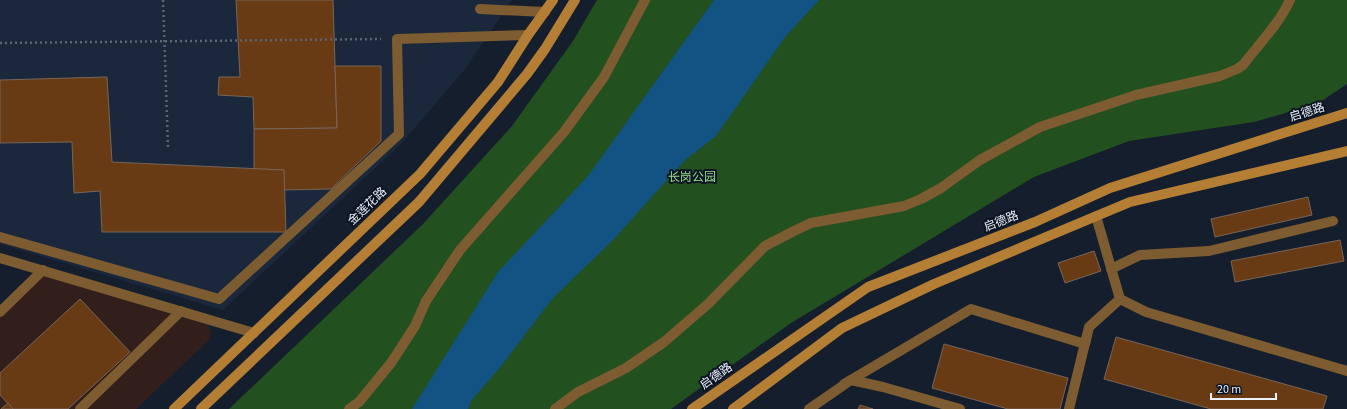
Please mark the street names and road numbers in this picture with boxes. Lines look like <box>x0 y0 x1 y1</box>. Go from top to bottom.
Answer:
street label: 启德路 <box>1287 99 1327 126</box>
street label: 金莲花路 <box>344 184 391 229</box>
street label: 启德路 <box>981 207 1021 236</box>
street label: 启德路 <box>697 359 736 394</box>

